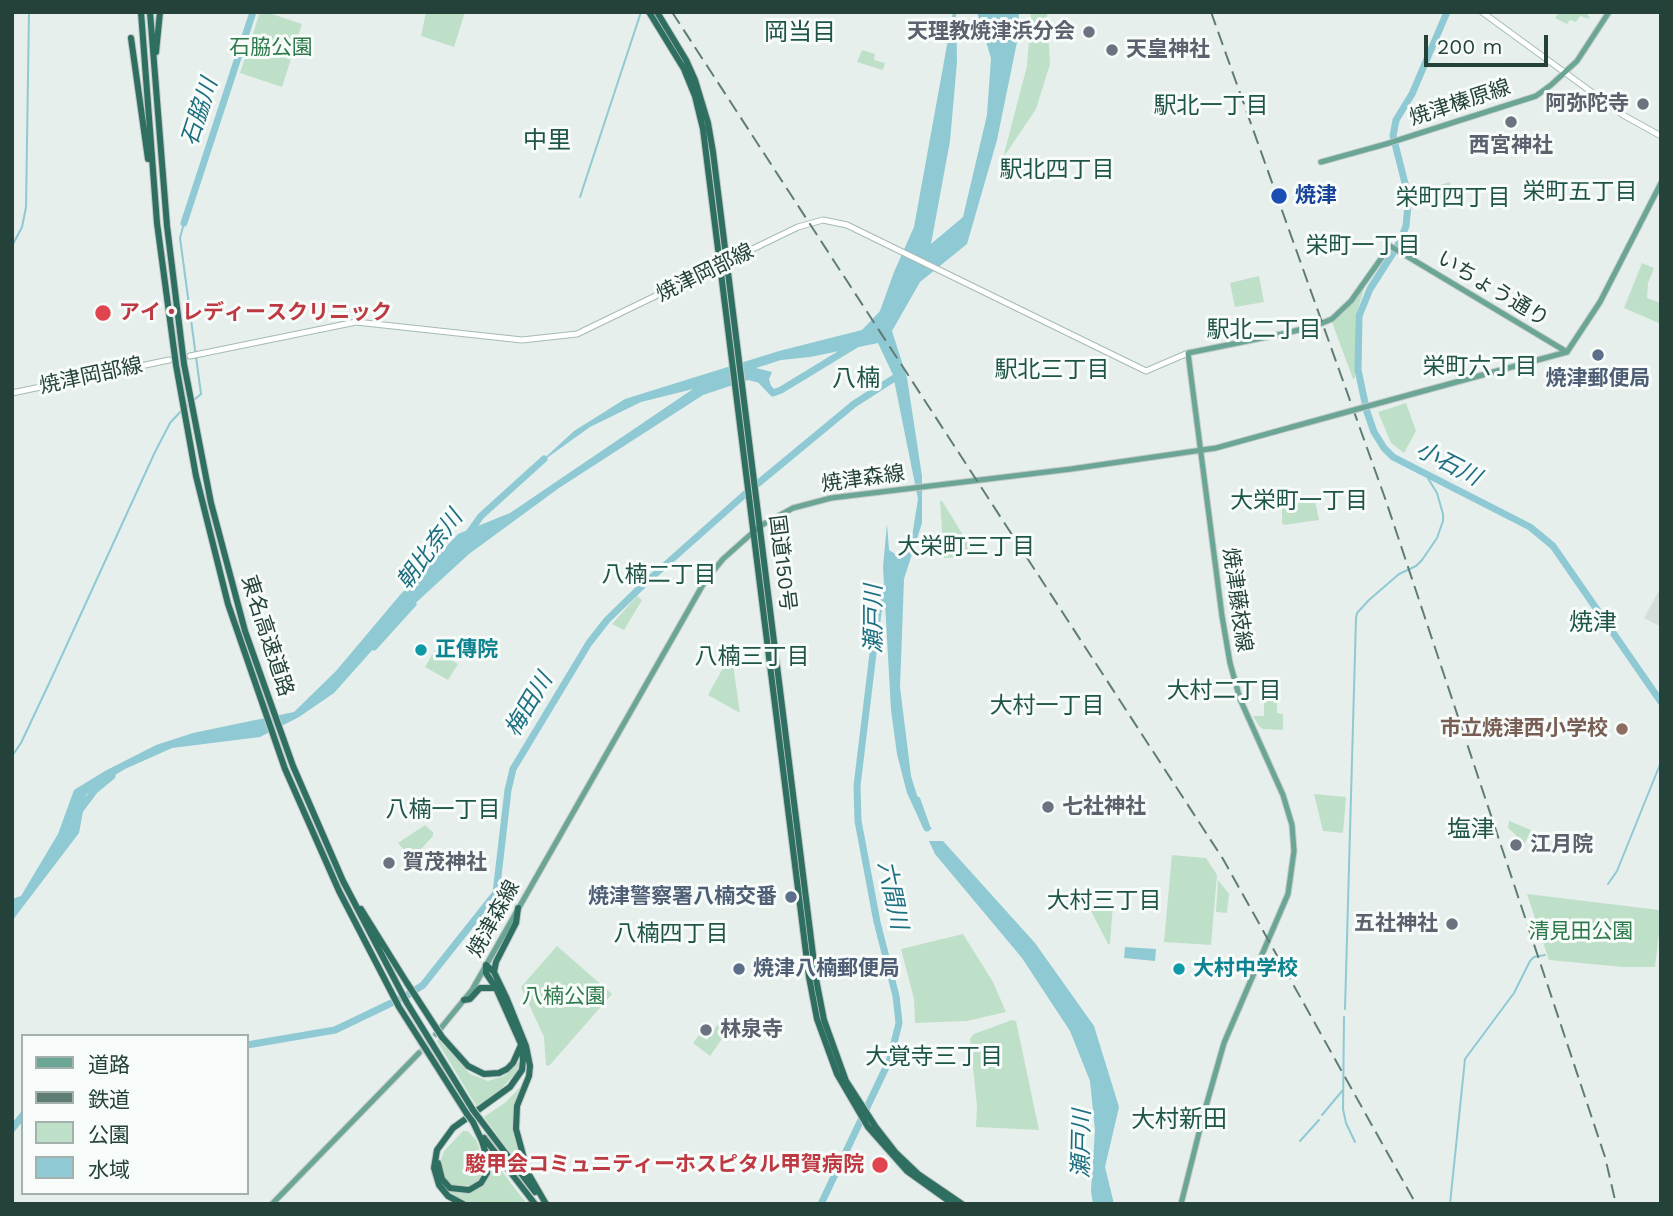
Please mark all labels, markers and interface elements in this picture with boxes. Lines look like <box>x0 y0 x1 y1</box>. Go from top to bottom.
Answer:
district label: 岡当目 <box>764 19 836 47</box>
place label: 天理教焼津浜分会 <box>907 19 1075 45</box>
scale bar <box>1428 21 1552 65</box>
marker: 天理教焼津浜分会 <box>1081 24 1097 40</box>
text: 200 m <box>1437 34 1503 59</box>
park label: 石脇公園 <box>229 35 313 61</box>
place label: 天皇神社 <box>1126 37 1210 63</box>
marker: 天皇神社 <box>1104 42 1120 58</box>
water label: 石脇川 <box>176 75 224 149</box>
street label: 焼津榛原線 <box>1406 75 1514 131</box>
place label: 阿弥陀寺 <box>1545 91 1629 117</box>
district label: 駅北一丁目 <box>1154 92 1268 120</box>
marker: 阿弥陀寺 <box>1635 96 1651 112</box>
marker: 西宮神社 <box>1503 114 1519 130</box>
district label: 中里 <box>523 127 571 155</box>
place label: 西宮神社 <box>1469 133 1553 159</box>
district label: 駅北四丁目 <box>1000 156 1114 184</box>
district label: 栄町五丁目 <box>1523 178 1637 206</box>
place label: 焼津 <box>1295 183 1337 209</box>
district label: 栄町四丁目 <box>1396 184 1510 212</box>
marker: 焼津 <box>1269 186 1289 206</box>
district label: 栄町一丁目 <box>1306 232 1420 260</box>
street label: 焼津岡部線 <box>652 239 758 307</box>
street label: いちょう通り <box>1433 246 1553 332</box>
place label: アイ・レディースクリニック <box>119 300 392 326</box>
marker: アイ・レディースクリニック <box>93 303 113 323</box>
district label: 駅北二丁目 <box>1207 316 1321 344</box>
marker: 焼津郵便局 <box>1590 347 1606 363</box>
street label: 焼津岡部線 <box>37 353 145 399</box>
district label: 栄町六丁目 <box>1423 353 1537 381</box>
district label: 駅北三丁目 <box>995 356 1109 384</box>
district label: 八楠 <box>832 365 880 393</box>
place label: 焼津郵便局 <box>1546 366 1650 392</box>
water label: 小石川 <box>1411 436 1485 492</box>
street label: 焼津森線 <box>820 461 906 497</box>
district label: 大栄町一丁目 <box>1230 487 1368 515</box>
water label: 朝比奈川 <box>391 505 469 595</box>
street label: 国道150号 <box>764 514 800 612</box>
district label: 大栄町三丁目 <box>897 533 1035 561</box>
street label: 焼津藤枝線 <box>1217 546 1257 654</box>
district label: 八楠二丁目 <box>602 561 716 589</box>
street label: 東名高速道路 <box>236 572 298 700</box>
water label: 瀬戸川 <box>860 585 888 653</box>
district label: 焼津 <box>1569 609 1617 637</box>
place label: 正傳院 <box>435 637 498 663</box>
marker: 正傳院 <box>413 642 429 658</box>
district label: 八楠三丁目 <box>695 643 809 671</box>
water label: 梅田川 <box>499 668 559 742</box>
district label: 大村二丁目 <box>1167 677 1281 705</box>
district label: 大村一丁目 <box>990 692 1104 720</box>
place label: 市立焼津西小学校 <box>1440 716 1608 742</box>
marker: 市立焼津西小学校 <box>1614 721 1630 737</box>
place label: 七社神社 <box>1062 794 1146 820</box>
district label: 八楠一丁目 <box>386 796 500 824</box>
marker: 七社神社 <box>1040 799 1056 815</box>
district label: 塩津 <box>1447 816 1495 844</box>
place label: 江月院 <box>1530 832 1593 858</box>
marker: 江月院 <box>1508 837 1524 853</box>
place label: 賀茂神社 <box>403 850 487 876</box>
marker: 賀茂神社 <box>381 855 397 871</box>
water label: 六間川 <box>871 858 913 932</box>
street label: 焼津森線 <box>463 876 525 962</box>
place label: 焼津警察署八楠交番 <box>588 884 777 910</box>
district label: 大村三丁目 <box>1047 887 1161 915</box>
marker: 焼津警察署八楠交番 <box>783 889 799 905</box>
place label: 五社神社 <box>1354 911 1438 937</box>
marker: 五社神社 <box>1444 916 1460 932</box>
park label: 清見田公園 <box>1529 919 1633 945</box>
district label: 八楠四丁目 <box>614 920 728 948</box>
place label: 焼津八楠郵便局 <box>753 956 900 982</box>
place label: 大村中学校 <box>1193 956 1298 982</box>
marker: 焼津八楠郵便局 <box>731 961 747 977</box>
marker: 大村中学校 <box>1171 961 1187 977</box>
park label: 八楠公園 <box>522 984 606 1010</box>
place label: 林泉寺 <box>720 1017 783 1043</box>
marker: 林泉寺 <box>698 1022 714 1038</box>
legend <box>21 1034 248 1195</box>
district label: 大覚寺三丁目 <box>865 1043 1003 1071</box>
text: 道路 <box>88 1052 130 1077</box>
text: 鉄道 <box>88 1087 130 1112</box>
district label: 大村新田 <box>1131 1106 1227 1134</box>
water label: 瀬戸川 <box>1068 1109 1096 1179</box>
text: 公園 <box>88 1122 130 1147</box>
place label: 駿甲会コミュニティーホスピタル甲賀病院 <box>465 1152 864 1178</box>
marker: 駿甲会コミュニティーホスピタル甲賀病院 <box>870 1155 890 1175</box>
text: 水域 <box>88 1157 130 1182</box>

